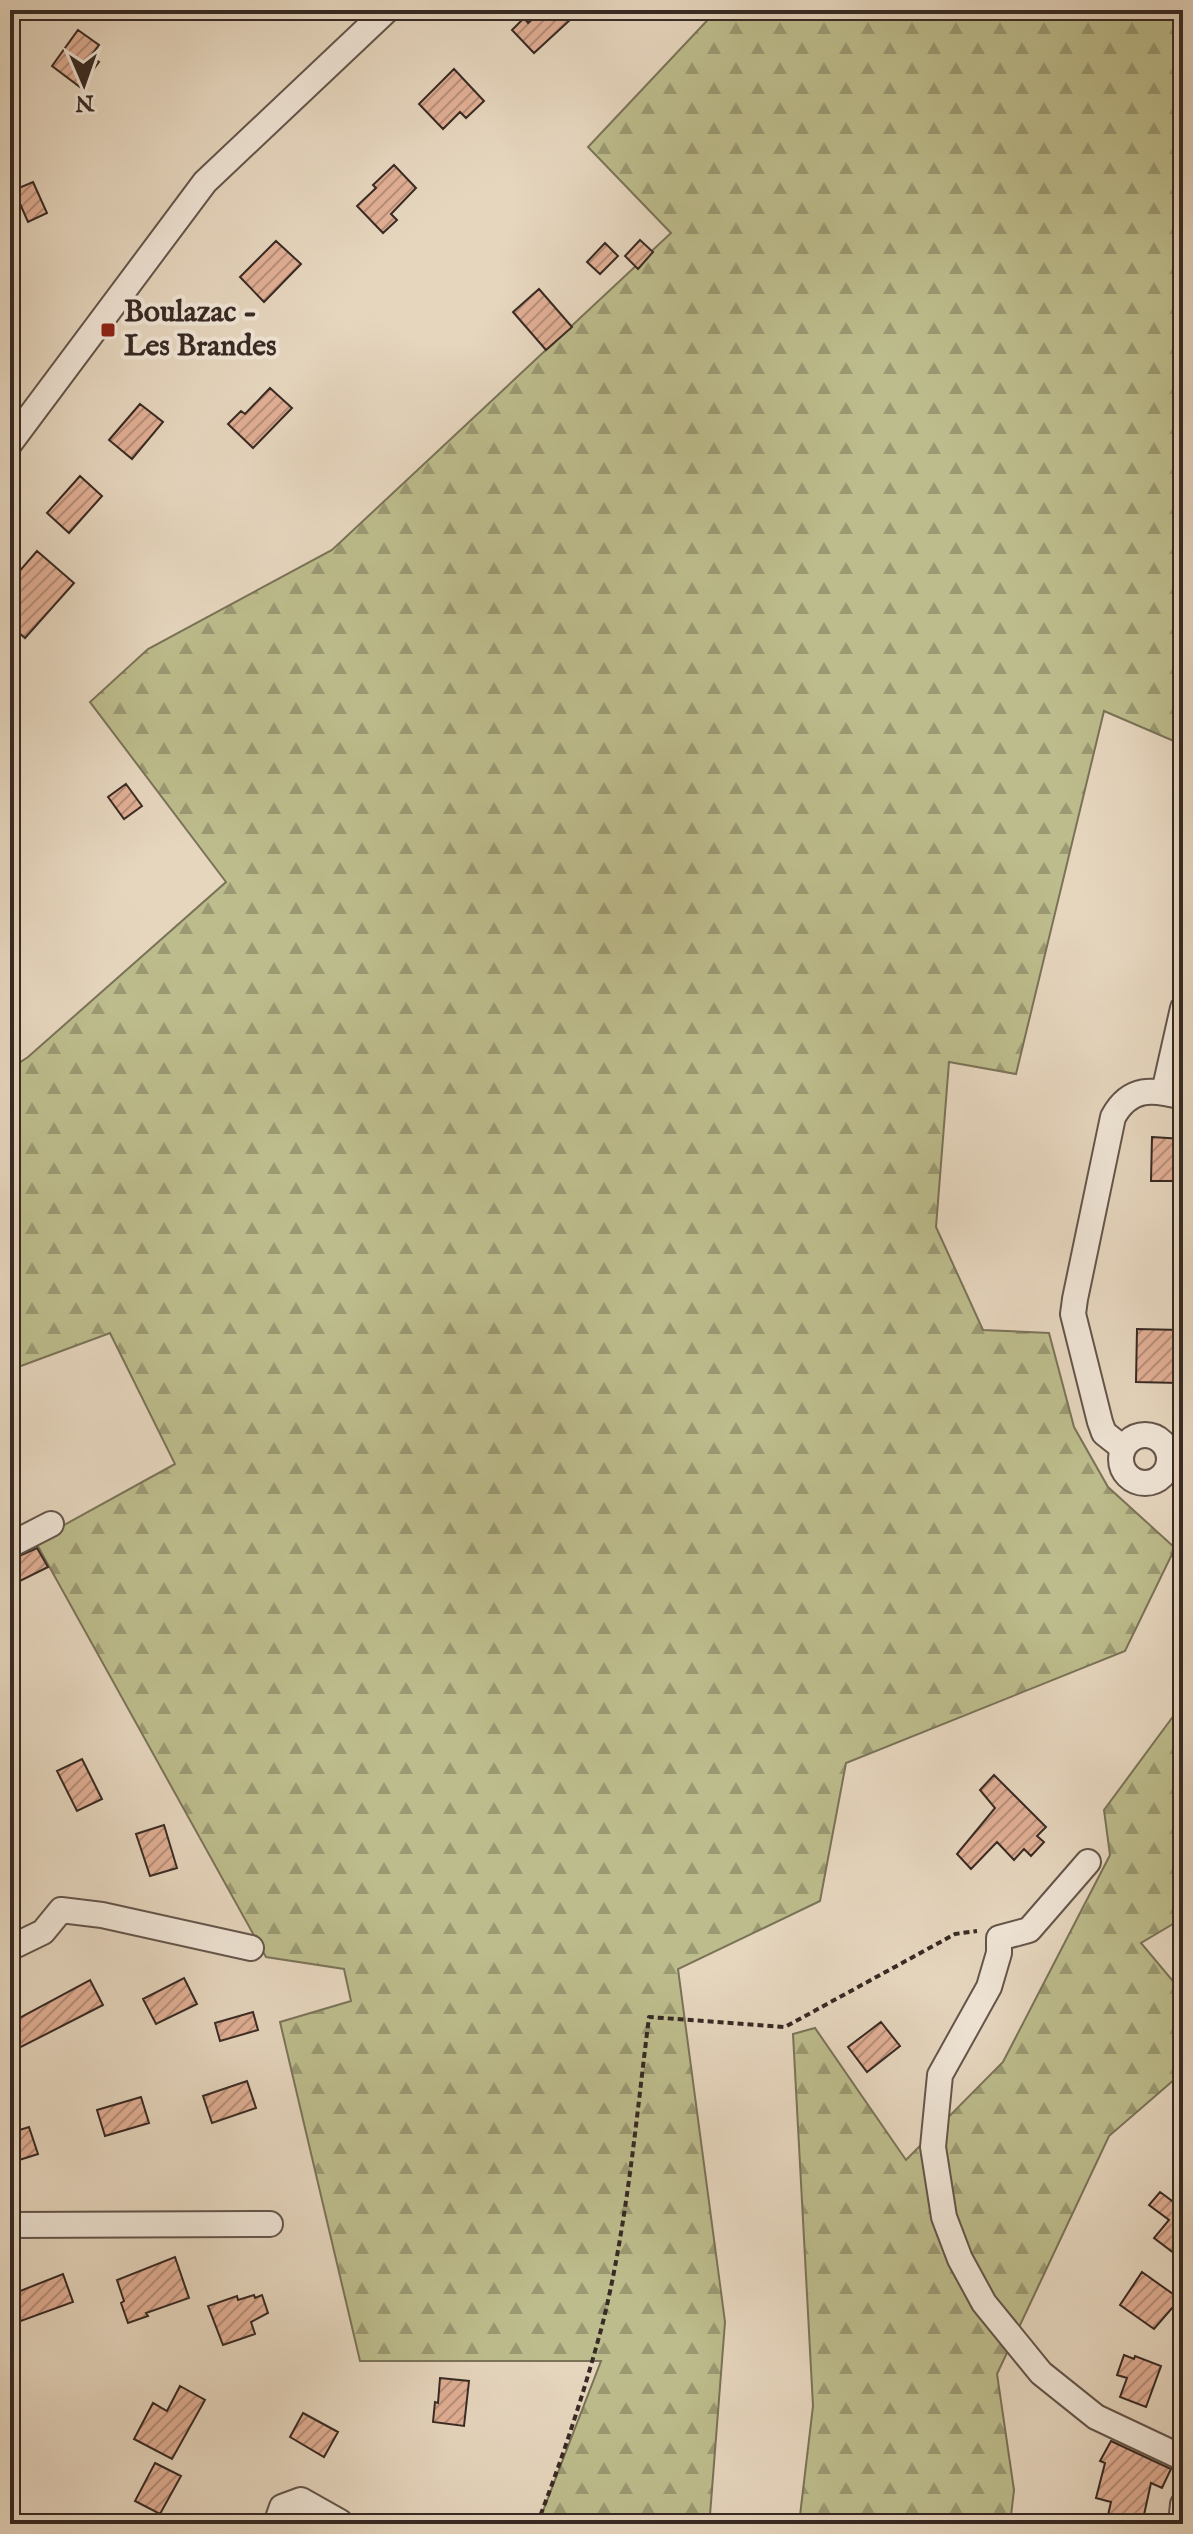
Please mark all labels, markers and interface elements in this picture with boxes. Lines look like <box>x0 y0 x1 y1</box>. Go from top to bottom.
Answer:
north arrow <box>44 44 124 124</box>
text: N <box>75 88 96 116</box>
place label: Boulazac - Les Brandes <box>124 294 277 366</box>
marker: Boulazac - Les Brandes <box>99 321 117 339</box>

